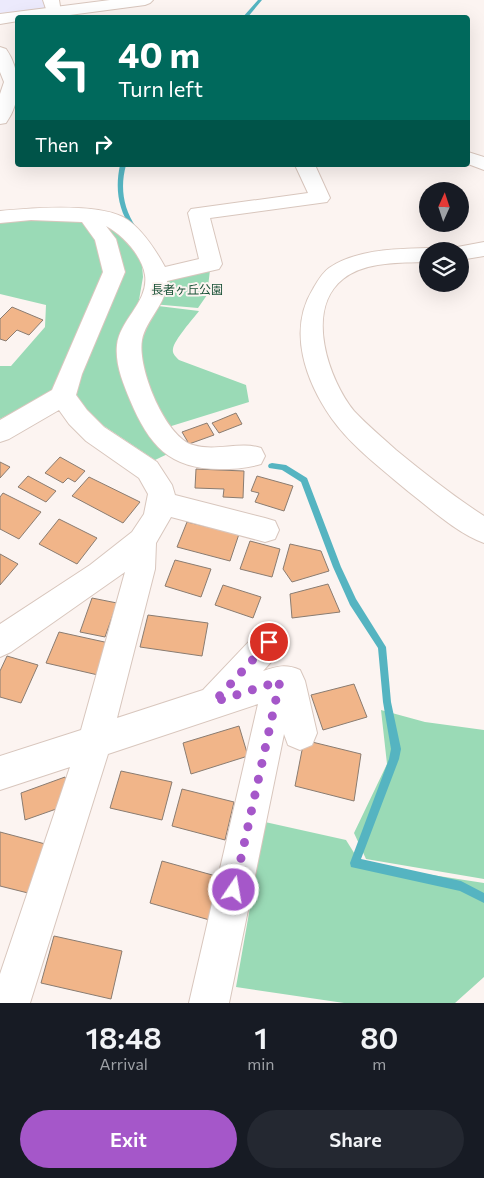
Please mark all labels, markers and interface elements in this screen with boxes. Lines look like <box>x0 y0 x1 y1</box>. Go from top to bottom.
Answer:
text: 40 m <box>118 32 200 75</box>
icon: left <box>35 35 100 100</box>
text: Turn left <box>118 75 203 102</box>
icon: right <box>89 130 117 158</box>
text: Then <box>35 133 79 156</box>
north arrow <box>419 182 469 232</box>
map controls <box>419 182 469 292</box>
button: layers <box>419 242 469 292</box>
park label: 長者ヶ丘公園 <box>151 282 223 296</box>
pin <box>248 621 290 663</box>
icon: arrive <box>255 628 283 656</box>
position arrow <box>207 863 259 915</box>
text: 18:48 <box>86 1018 162 1055</box>
text: 1 <box>254 1018 268 1055</box>
text: 80 <box>360 1018 398 1055</box>
text: Arrival <box>99 1054 148 1073</box>
text: min <box>247 1054 275 1073</box>
text: m <box>372 1054 386 1073</box>
button: Exit <box>20 1110 237 1168</box>
button: Share <box>247 1110 464 1168</box>

